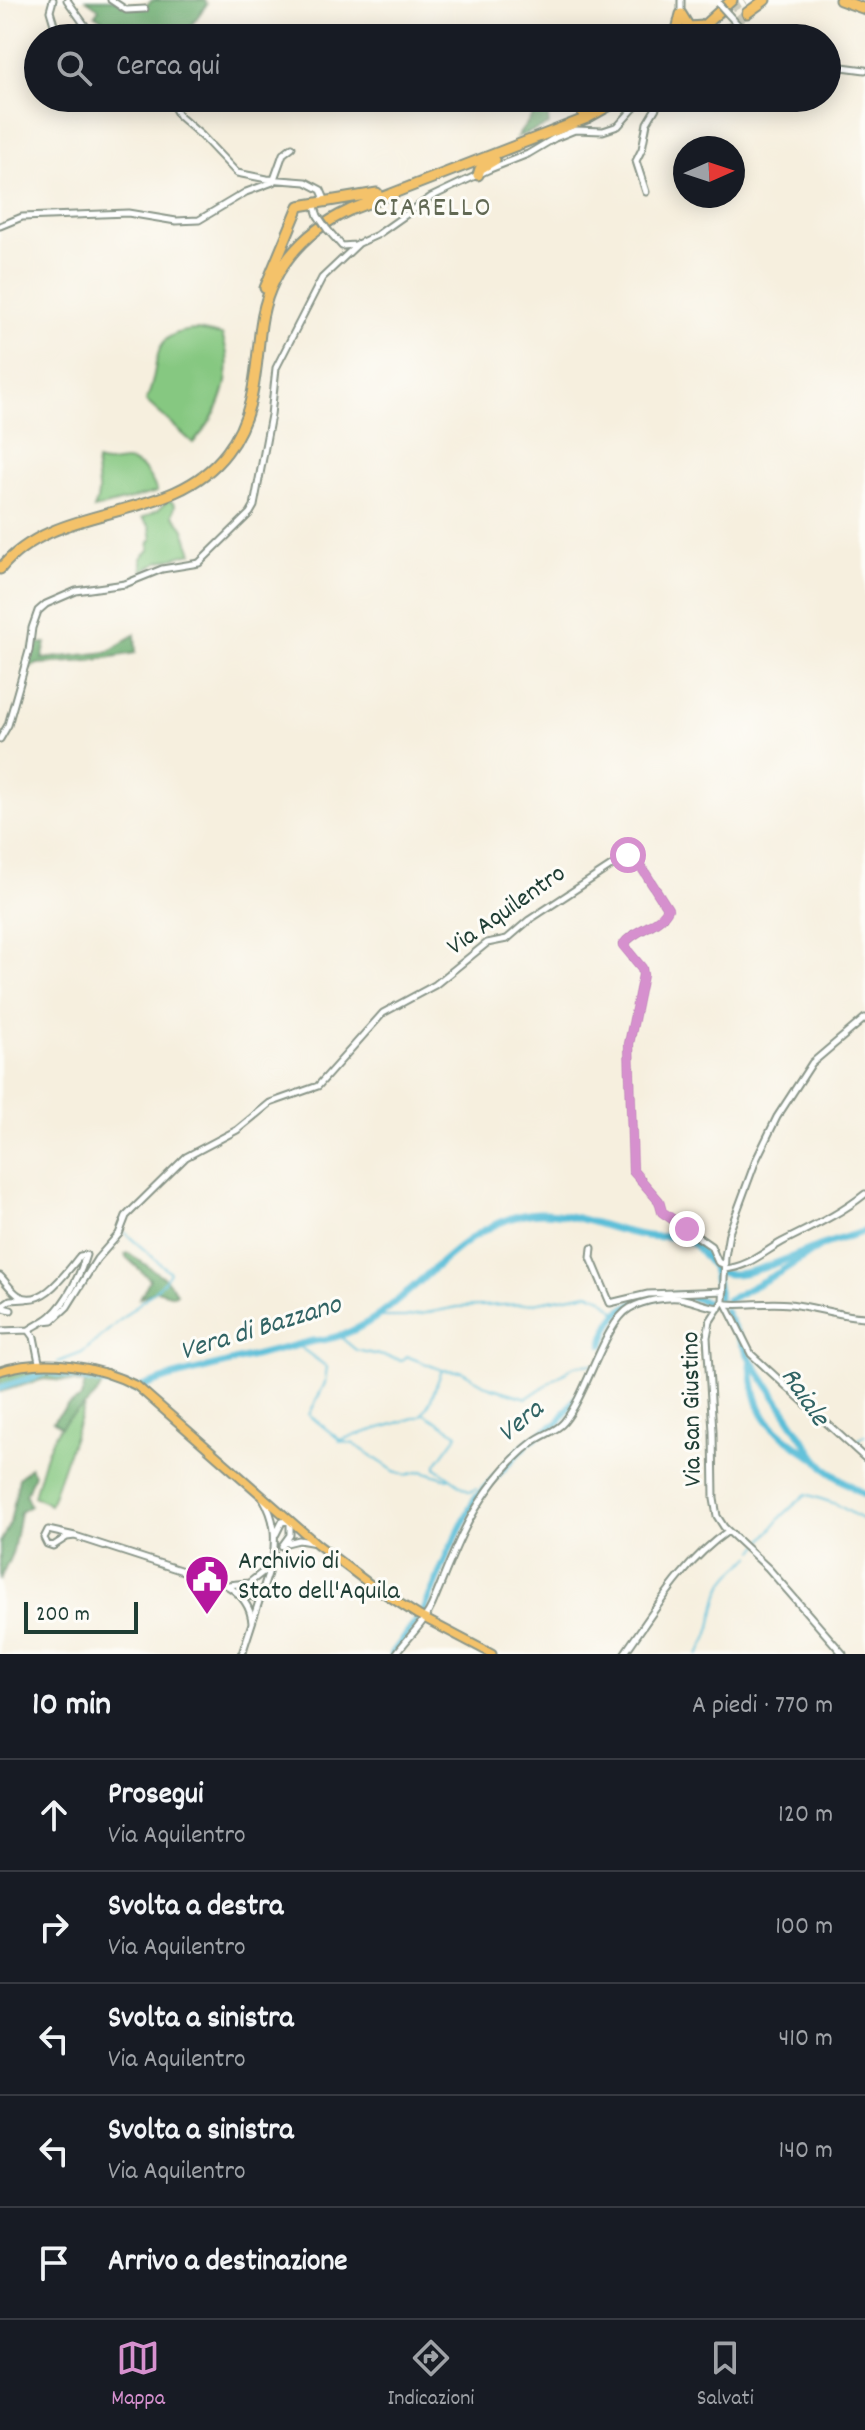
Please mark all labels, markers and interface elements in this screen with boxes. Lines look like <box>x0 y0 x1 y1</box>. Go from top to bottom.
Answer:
search box <box>24 24 841 112</box>
icon: search <box>52 46 96 90</box>
text: Cerca qui <box>116 47 220 90</box>
north arrow <box>673 136 745 208</box>
district label: CIARELLO <box>373 190 493 230</box>
route start <box>610 837 646 873</box>
street label: Via Aquilentro <box>440 856 574 966</box>
route end <box>669 1211 705 1247</box>
water label: Vera di Bazzano <box>175 1286 348 1373</box>
street label: Via San Giustino <box>673 1331 713 1487</box>
water label: Raiale <box>769 1360 838 1437</box>
water label: Vera <box>490 1391 555 1454</box>
place label: Archivio di Stato dell'Aquila <box>238 1544 400 1611</box>
public building icon: Archivio di Stato dell'Aquila <box>183 1553 231 1616</box>
scale bar <box>24 1598 138 1634</box>
text: 200 m <box>36 1600 90 1631</box>
text: 10 min <box>32 1682 111 1731</box>
text: A piedi · 770 m <box>692 1688 833 1725</box>
text: Prosegui <box>108 1775 204 1818</box>
icon: ahead <box>32 1793 76 1837</box>
text: 120 m <box>778 1797 833 1834</box>
text: Via Aquilentro <box>108 1818 246 1855</box>
text: Svolta a destra <box>108 1887 283 1930</box>
icon: right <box>32 1905 76 1949</box>
text: 100 m <box>775 1909 833 1946</box>
text: Via Aquilentro <box>108 1930 246 1967</box>
text: Svolta a sinistra <box>108 1999 294 2042</box>
icon: left <box>32 2017 76 2061</box>
text: 410 m <box>779 2021 833 2058</box>
text: Via Aquilentro <box>108 2042 246 2079</box>
text: Svolta a sinistra <box>108 2111 294 2154</box>
icon: left <box>32 2129 76 2173</box>
text: 140 m <box>779 2133 833 2170</box>
text: Via Aquilentro <box>108 2154 246 2191</box>
icon: arrive <box>32 2241 76 2285</box>
text: Arrivo a destinazione <box>108 2242 348 2285</box>
tab: Mappa <box>111 2336 165 2415</box>
tab: Indicazioni <box>388 2336 474 2415</box>
tab: Salvati <box>697 2336 754 2415</box>

